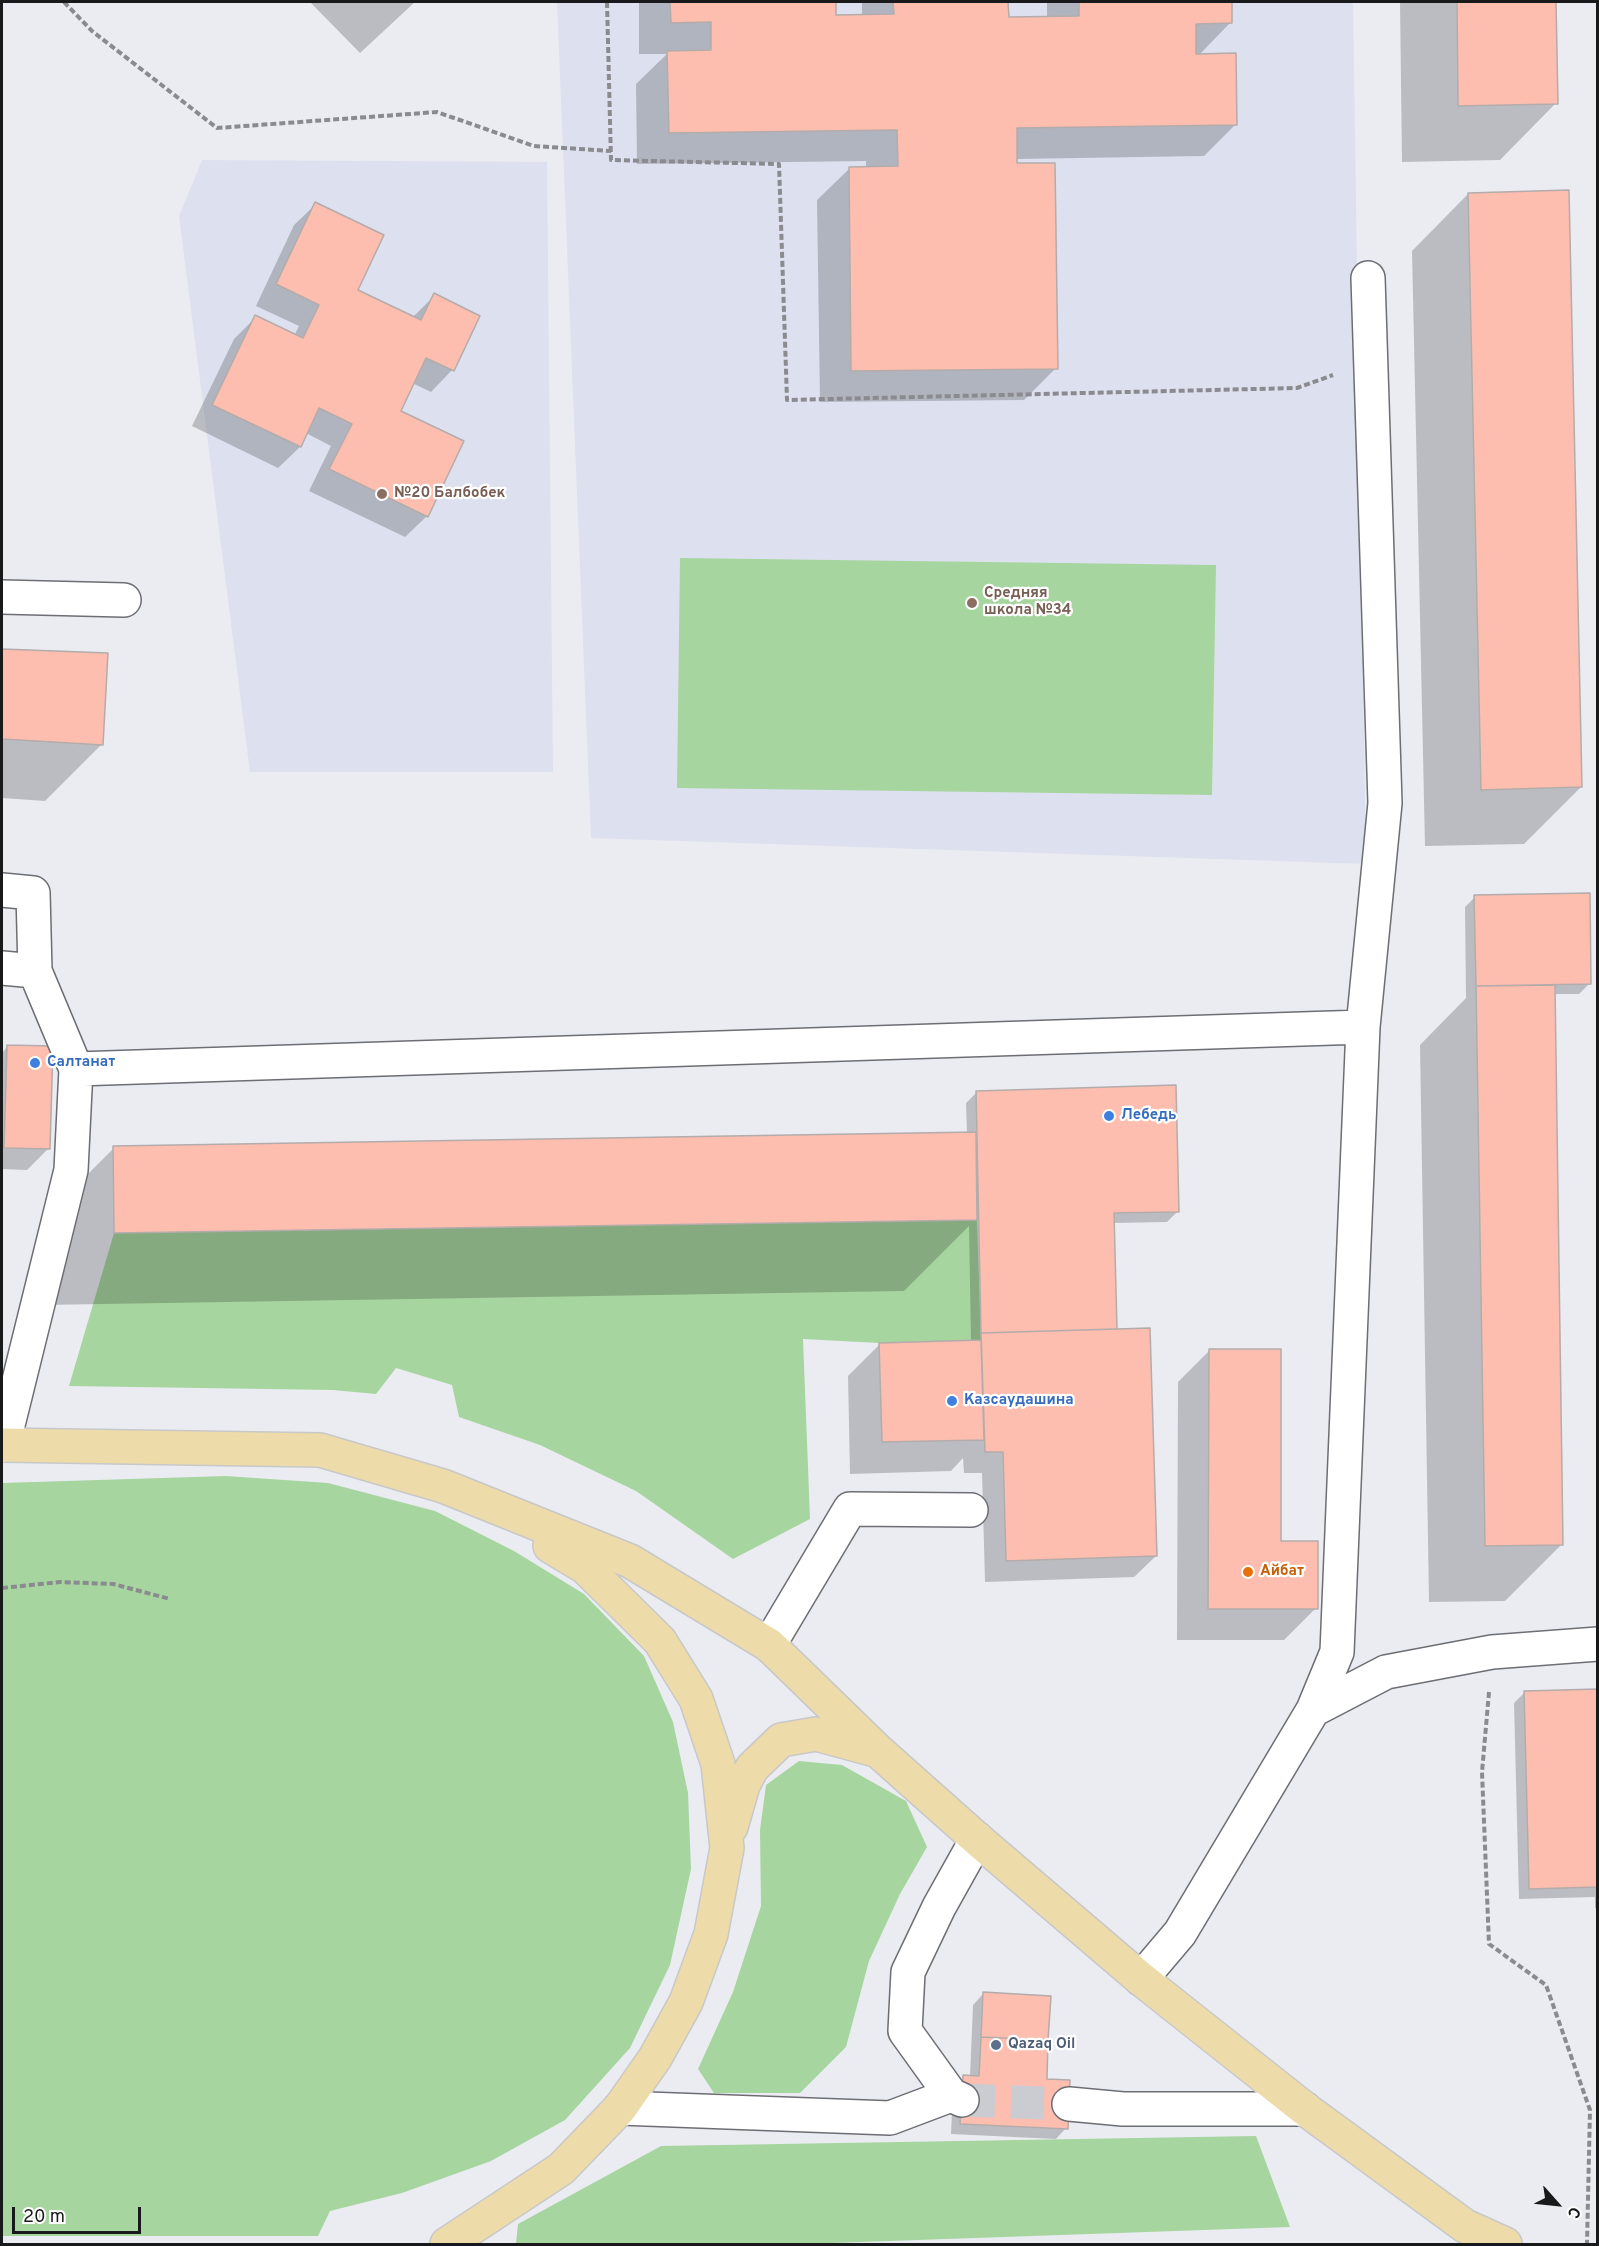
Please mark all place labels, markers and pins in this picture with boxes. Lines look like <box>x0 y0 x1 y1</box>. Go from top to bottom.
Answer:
place label: №20 Балбобек <box>394 485 505 503</box>
marker: №20 Балбобек <box>375 487 389 501</box>
place label: Средняя школа №34 <box>984 585 1071 620</box>
marker: Средняя школа №34 <box>965 596 979 610</box>
place label: Салтанат <box>47 1054 115 1072</box>
marker: Салтанат <box>28 1056 42 1070</box>
place label: Лебедь <box>1121 1107 1177 1125</box>
marker: Лебедь <box>1102 1109 1116 1123</box>
place label: Казсаудашина <box>964 1392 1074 1410</box>
marker: Казсаудашина <box>945 1394 959 1408</box>
place label: Айбат <box>1260 1563 1304 1581</box>
marker: Айбат <box>1241 1565 1255 1579</box>
place label: Qazaq Oil <box>1008 2036 1075 2054</box>
marker: Qazaq Oil <box>989 2038 1003 2052</box>

